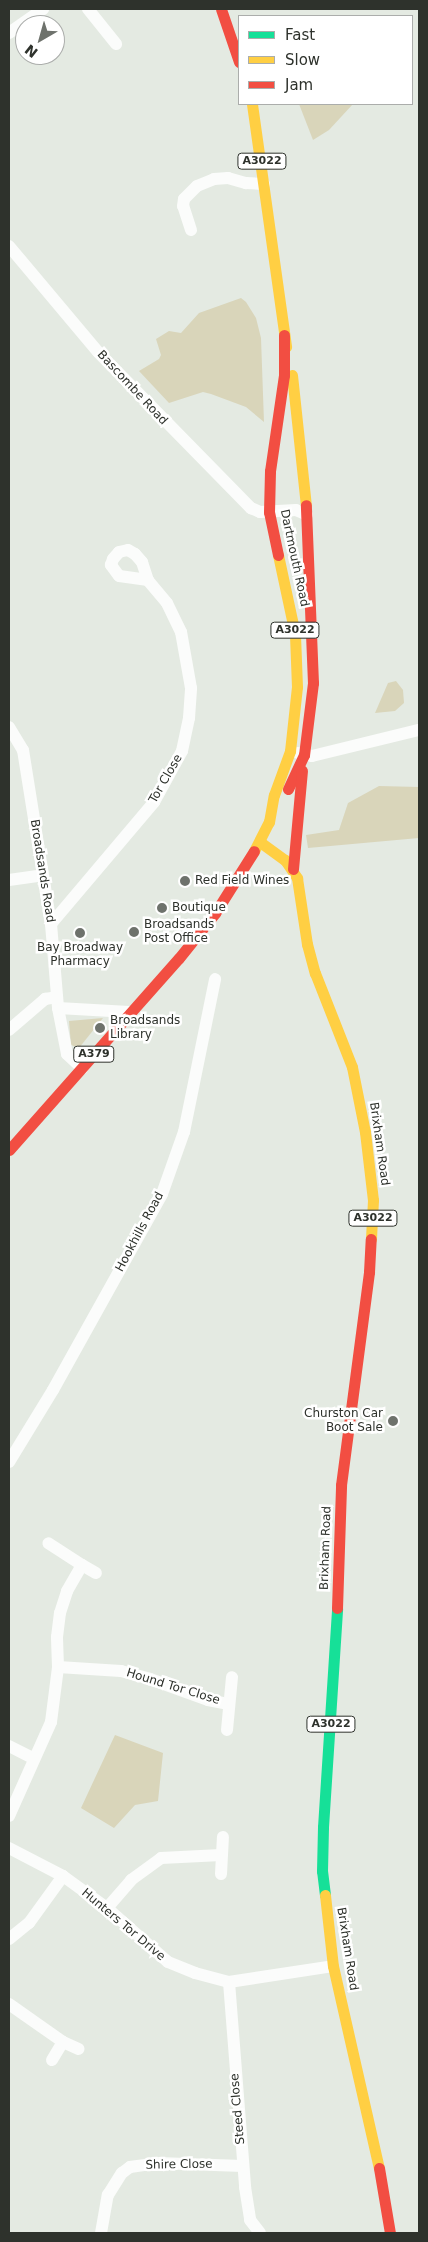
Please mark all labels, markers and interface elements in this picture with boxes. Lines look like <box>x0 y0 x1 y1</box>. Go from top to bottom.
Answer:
north arrow <box>15 15 65 65</box>
legend <box>238 15 413 105</box>
text: Fast <box>285 26 315 44</box>
text: N <box>22 41 41 61</box>
text: Slow <box>285 51 320 69</box>
text: Jam <box>285 76 313 94</box>
road number: A3022 <box>237 153 287 170</box>
street label: Bascombe Road <box>94 348 170 428</box>
street label: Dartmouth Road <box>277 508 311 608</box>
road number: A3022 <box>270 622 320 638</box>
street label: Tor Close <box>146 752 186 806</box>
street label: Broadsands Road <box>27 818 57 924</box>
place label: Red Field Wines <box>195 874 289 888</box>
marker: Red Field Wines <box>179 875 191 887</box>
place label: Boutique <box>172 901 226 915</box>
marker: Boutique <box>156 902 168 914</box>
place label: Broadsands Post Office <box>144 918 214 946</box>
marker: Broadsands Post Office <box>128 926 140 938</box>
marker: Bay Broadway Pharmacy <box>74 927 86 939</box>
place label: Bay Broadway Pharmacy <box>37 941 123 969</box>
place label: Broadsands Library <box>110 1014 180 1042</box>
marker: Broadsands Library <box>94 1022 106 1034</box>
road number: A379 <box>73 1046 115 1062</box>
street label: Brixham Road <box>366 1101 392 1187</box>
street label: Hookhills Road <box>113 1190 167 1274</box>
road number: A3022 <box>348 1210 398 1226</box>
place label: Churston Car Boot Sale <box>304 1407 383 1435</box>
marker: Churston Car Boot Sale <box>387 1415 399 1427</box>
street label: Brixham Road <box>317 1506 335 1590</box>
street label: Hound Tor Close <box>124 1666 222 1708</box>
road number: A3022 <box>306 1716 356 1732</box>
street label: Hunters Tor Drive <box>78 1886 168 1964</box>
street label: Brixham Road <box>333 1906 361 1992</box>
street label: Steed Close <box>228 2073 248 2145</box>
street label: Shire Close <box>145 2157 213 2173</box>

